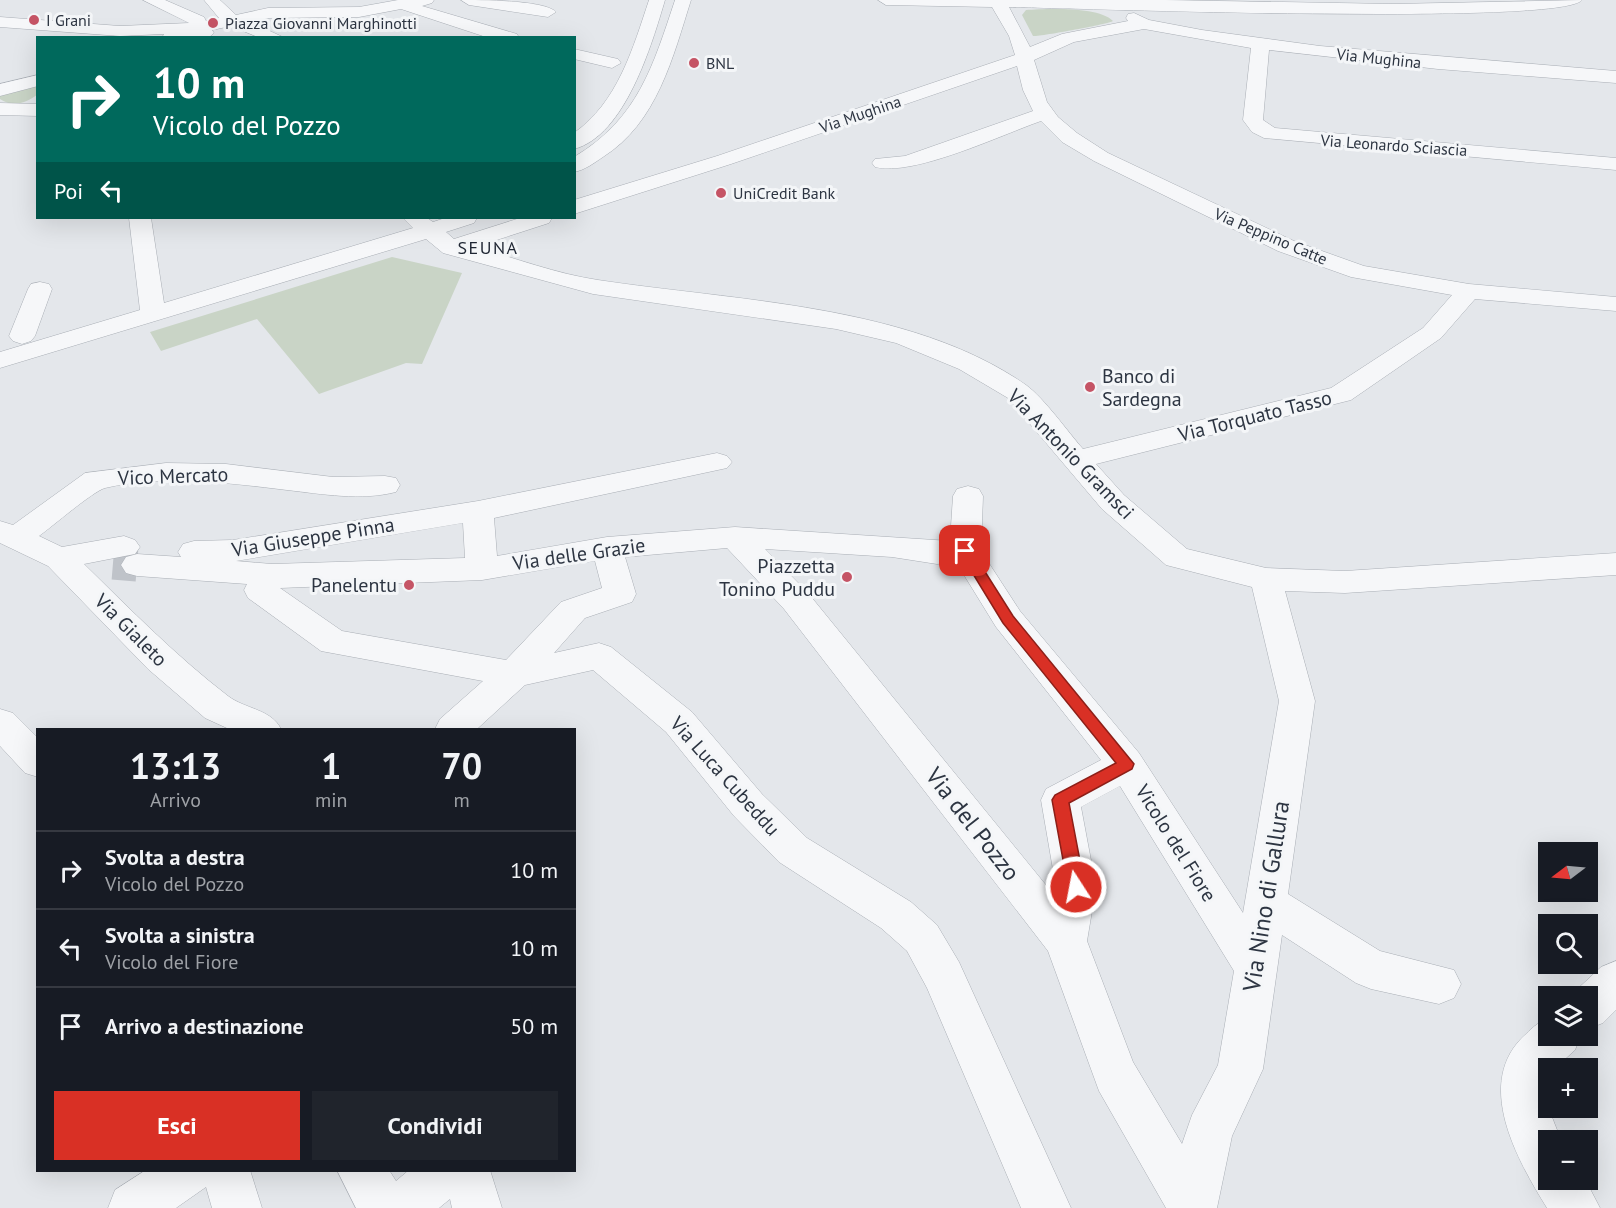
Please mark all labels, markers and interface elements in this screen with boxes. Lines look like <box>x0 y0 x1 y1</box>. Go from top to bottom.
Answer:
place label: I Grani <box>46 10 91 30</box>
marker: I Grani <box>27 13 41 27</box>
place label: Piazza Giovanni Marghinotti <box>225 13 417 33</box>
marker: Piazza Giovanni Marghinotti <box>206 16 220 30</box>
street label: Via Mughina <box>1335 43 1422 72</box>
place label: BNL <box>706 53 734 73</box>
text: 10 m <box>153 55 245 110</box>
marker: BNL <box>687 56 701 70</box>
icon: right <box>54 60 132 138</box>
street label: Via Mughina <box>816 91 904 138</box>
text: Vicolo del Pozzo <box>153 108 341 142</box>
street label: Via Leonardo Sciascia <box>1319 130 1468 160</box>
icon: left <box>95 174 128 207</box>
text: Poi <box>54 177 83 205</box>
place label: UniCredit Bank <box>733 183 836 203</box>
marker: UniCredit Bank <box>714 186 728 200</box>
street label: Via Peppino Catte <box>1211 203 1331 269</box>
district label: SEUNA <box>457 236 519 259</box>
place label: Banco di Sardegna <box>1102 363 1182 412</box>
marker: Banco di Sardegna <box>1083 380 1097 394</box>
street label: Via Antonio Gramsci <box>1001 383 1140 525</box>
street label: Via Torquato Tasso <box>1175 384 1334 448</box>
street label: Vico Mercato <box>116 461 229 491</box>
street label: Via Giuseppe Pinna <box>229 511 396 563</box>
pin <box>939 525 990 576</box>
street label: Via delle Grazie <box>510 532 647 576</box>
icon: arrive <box>948 534 981 567</box>
place label: Piazzetta Tonino Puddu <box>719 553 835 602</box>
marker: Piazzetta Tonino Puddu <box>840 570 854 584</box>
place label: Panelentu <box>311 572 397 598</box>
marker: Panelentu <box>402 578 416 592</box>
street label: Via Gialeto <box>88 587 173 672</box>
street label: Via Luca Cubeddu <box>664 710 786 841</box>
text: 13:13 <box>130 742 221 789</box>
text: 1 <box>321 742 341 789</box>
text: 70 <box>441 742 482 789</box>
street label: Via del Pozzo <box>918 760 1027 887</box>
street label: Vicolo del Fiore <box>1129 779 1222 906</box>
text: Arrivo <box>150 787 201 813</box>
text: min <box>315 787 348 813</box>
text: m <box>454 787 470 813</box>
street label: Via Nino di Gallura <box>1235 798 1296 995</box>
north arrow <box>1538 842 1598 902</box>
map controls <box>1538 842 1598 1190</box>
text: Svolta a destra <box>105 843 245 871</box>
icon: right <box>54 854 87 887</box>
position arrow <box>1044 855 1108 919</box>
text: 10 m <box>510 856 558 884</box>
text: Vicolo del Pozzo <box>105 871 244 897</box>
button: search <box>1538 914 1598 974</box>
text: Svolta a sinistra <box>105 921 255 949</box>
icon: left <box>54 932 87 965</box>
text: 10 m <box>510 934 558 962</box>
text: Vicolo del Fiore <box>105 949 238 975</box>
button: layers <box>1538 986 1598 1046</box>
icon: arrive <box>54 1010 87 1043</box>
text: Arrivo a destinazione <box>105 1012 304 1040</box>
text: 50 m <box>510 1012 558 1040</box>
button: + <box>1538 1058 1598 1118</box>
button: Esci <box>54 1091 300 1160</box>
button: Condividi <box>312 1091 558 1160</box>
button: − <box>1538 1130 1598 1190</box>

